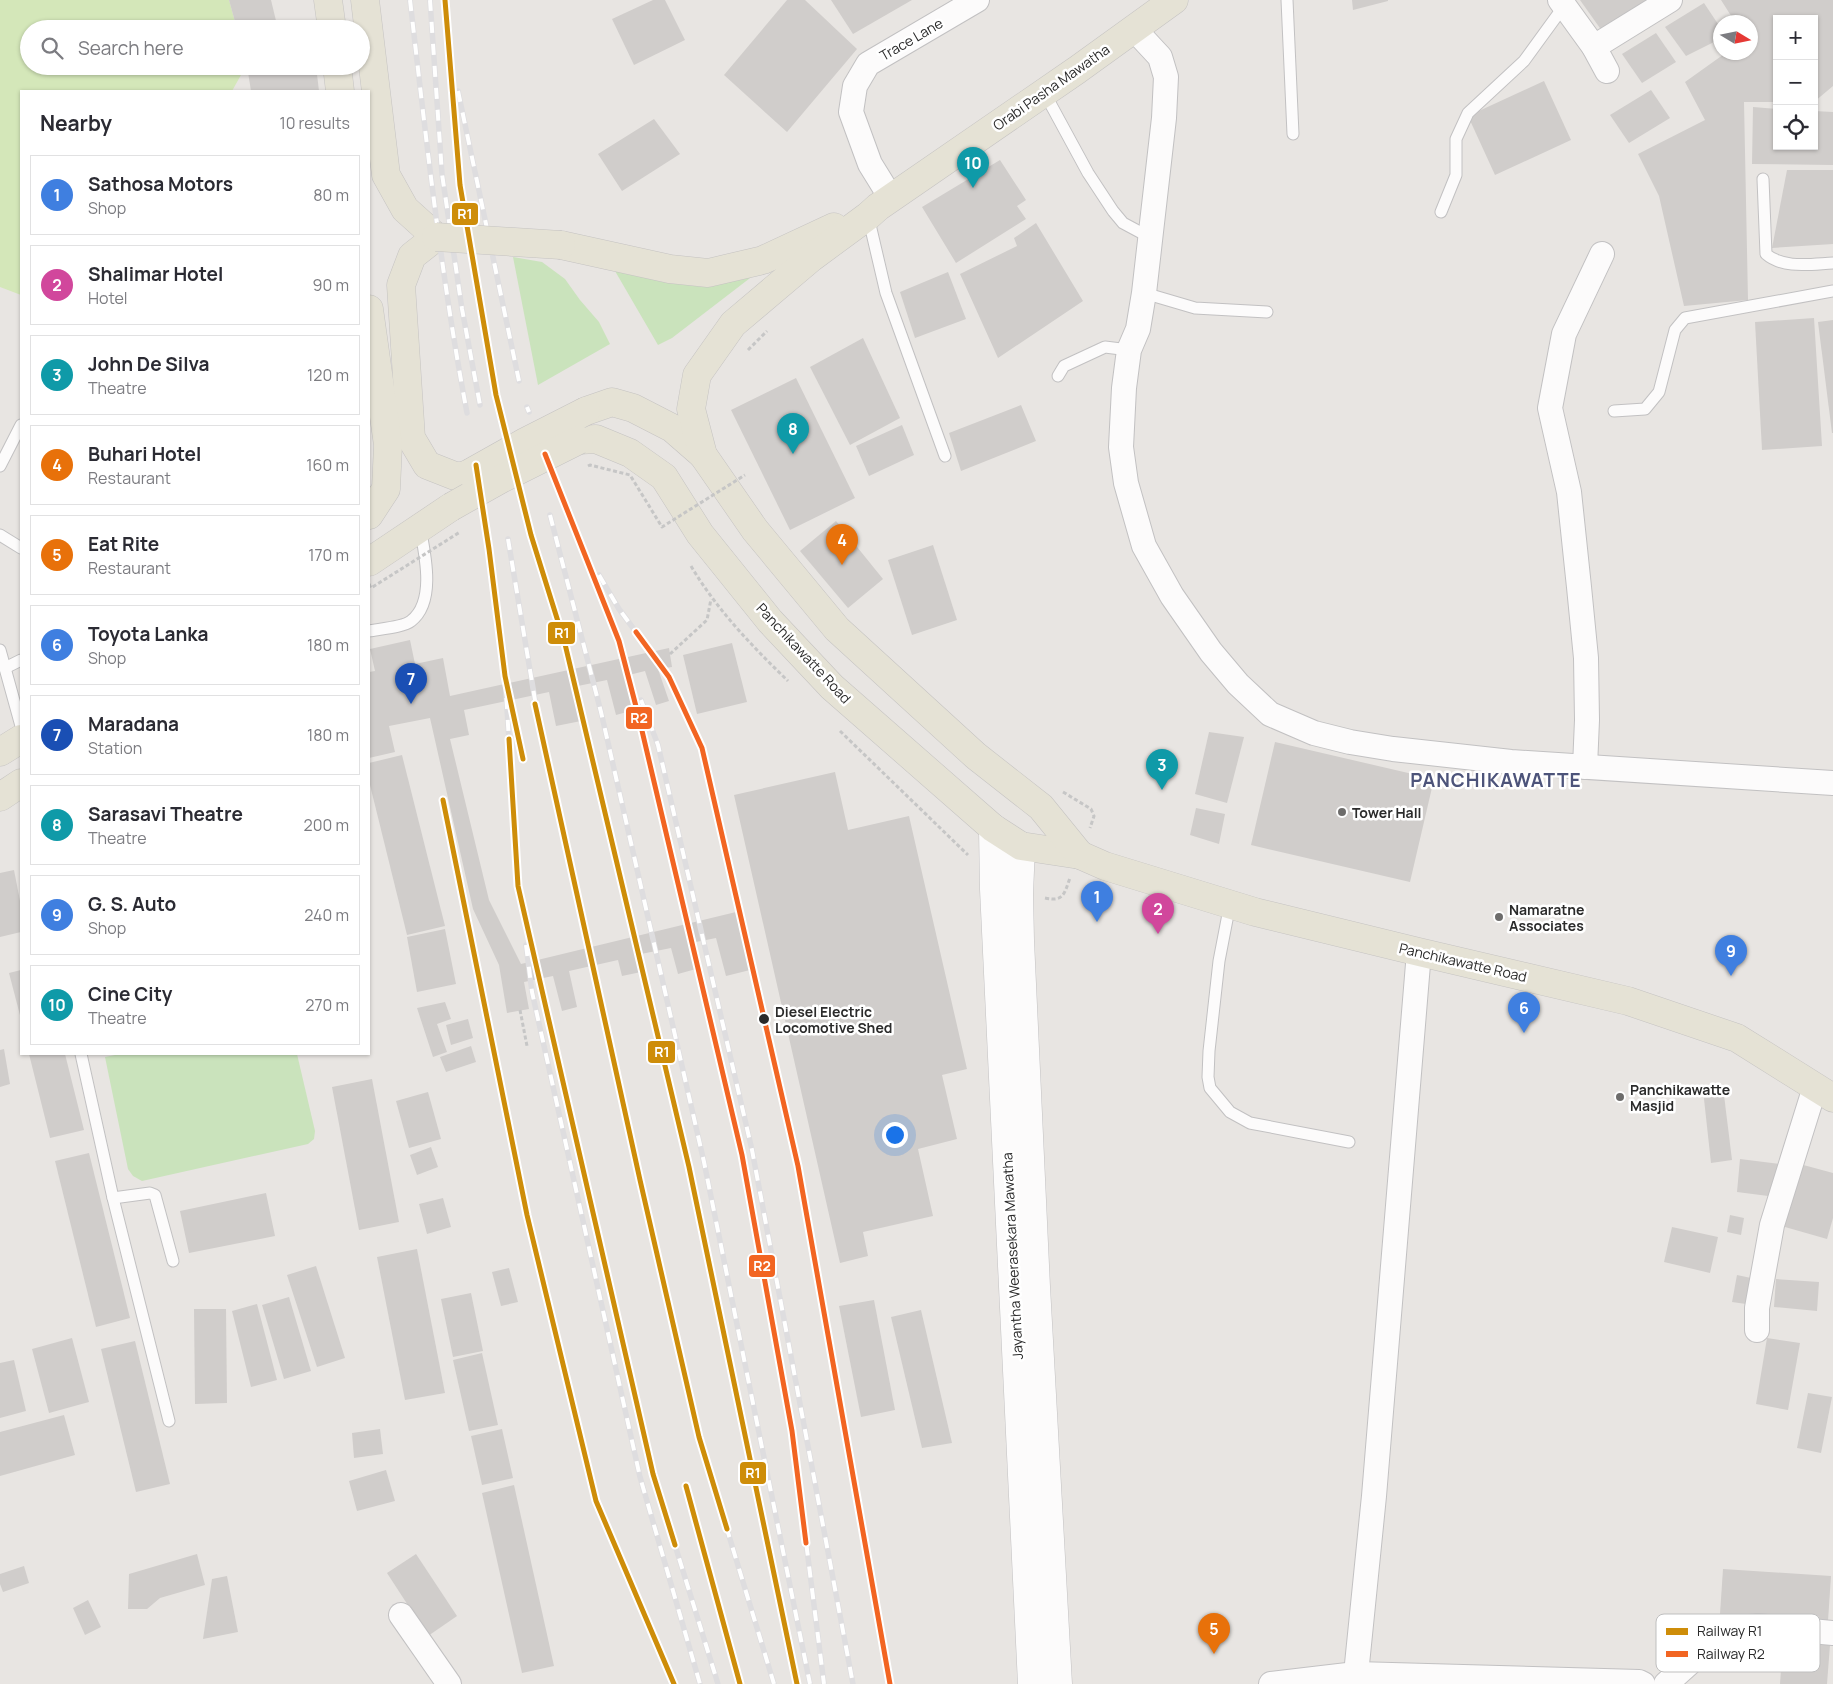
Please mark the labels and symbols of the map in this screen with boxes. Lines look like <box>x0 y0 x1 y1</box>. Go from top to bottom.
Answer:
street label: Trace Lane <box>876 13 946 65</box>
north arrow <box>1713 15 1758 60</box>
street label: Orabi Pasha Mawatha <box>989 40 1113 134</box>
pin: 10 <box>957 147 989 188</box>
line badge: R1 <box>451 202 479 226</box>
text: R1 <box>457 204 473 223</box>
pin: 8 <box>777 413 809 454</box>
pin: 4 <box>826 524 858 565</box>
street label: Panchikawatte Road <box>753 599 855 707</box>
line badge: R1 <box>547 621 576 645</box>
text: R1 <box>554 623 570 642</box>
pin: 7 <box>395 663 427 704</box>
line badge: R2 <box>625 706 653 730</box>
text: R2 <box>630 708 648 727</box>
pin: 3 <box>1146 749 1178 790</box>
district label: PANCHIKAWATTE <box>1410 767 1582 793</box>
place label: Tower Hall <box>1352 803 1422 822</box>
marker: Tower Hall <box>1336 806 1348 818</box>
pin: 1 <box>1081 881 1113 922</box>
pin: 2 <box>1142 893 1174 934</box>
place label: Namaratne Associates <box>1509 900 1584 935</box>
marker: Namaratne Associates <box>1493 911 1505 923</box>
pin: 9 <box>1715 935 1747 976</box>
street label: Panchikawatte Road <box>1397 938 1529 986</box>
pin: 6 <box>1508 992 1540 1033</box>
place label: Diesel Electric Locomotive Shed <box>775 1002 892 1037</box>
marker: Diesel Electric Locomotive Shed <box>757 1012 771 1026</box>
line badge: R1 <box>647 1040 676 1064</box>
text: R1 <box>654 1042 670 1061</box>
place label: Panchikawatte Masjid <box>1630 1080 1730 1115</box>
marker: Panchikawatte Masjid <box>1614 1091 1626 1103</box>
your location <box>882 1122 908 1148</box>
street label: Jayantha Weerasekara Mawatha <box>997 1152 1027 1360</box>
line badge: R2 <box>748 1254 776 1278</box>
text: R2 <box>753 1256 771 1275</box>
line badge: R1 <box>739 1461 767 1485</box>
text: R1 <box>745 1463 761 1482</box>
pin: 5 <box>1198 1613 1230 1654</box>
legend <box>1656 1614 1820 1672</box>
text: Railway R1 <box>1697 1621 1762 1640</box>
text: Railway R2 <box>1697 1644 1765 1663</box>

